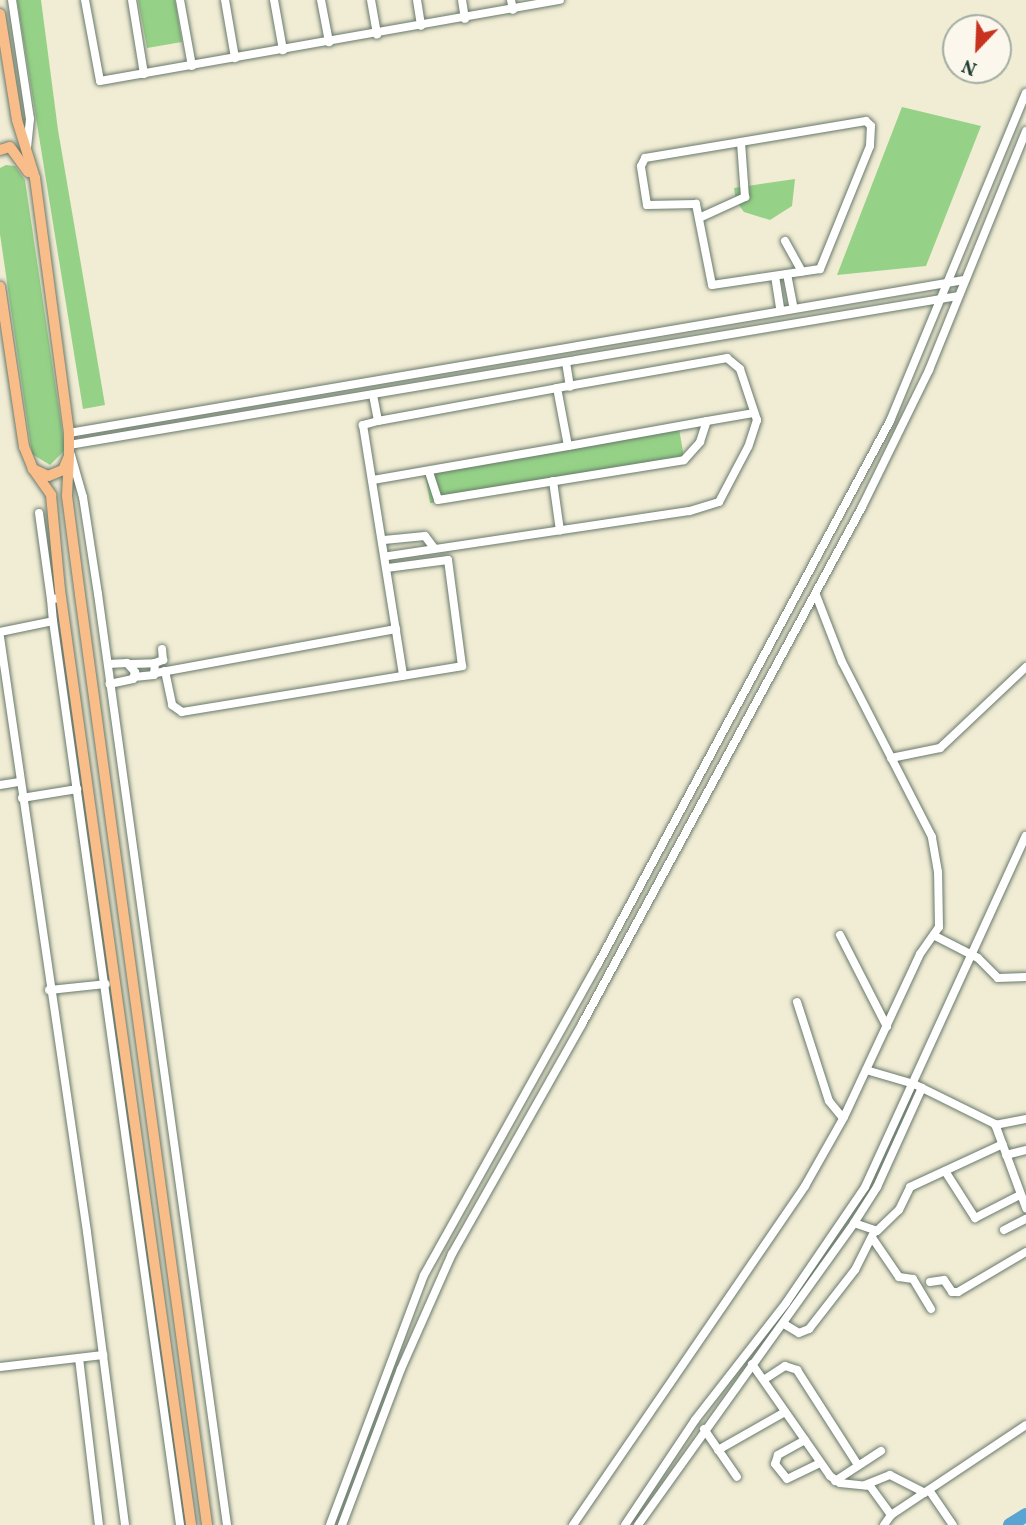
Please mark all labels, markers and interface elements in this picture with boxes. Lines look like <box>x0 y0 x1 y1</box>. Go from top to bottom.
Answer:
north arrow <box>942 14 1012 84</box>
text: N <box>958 52 981 81</box>

